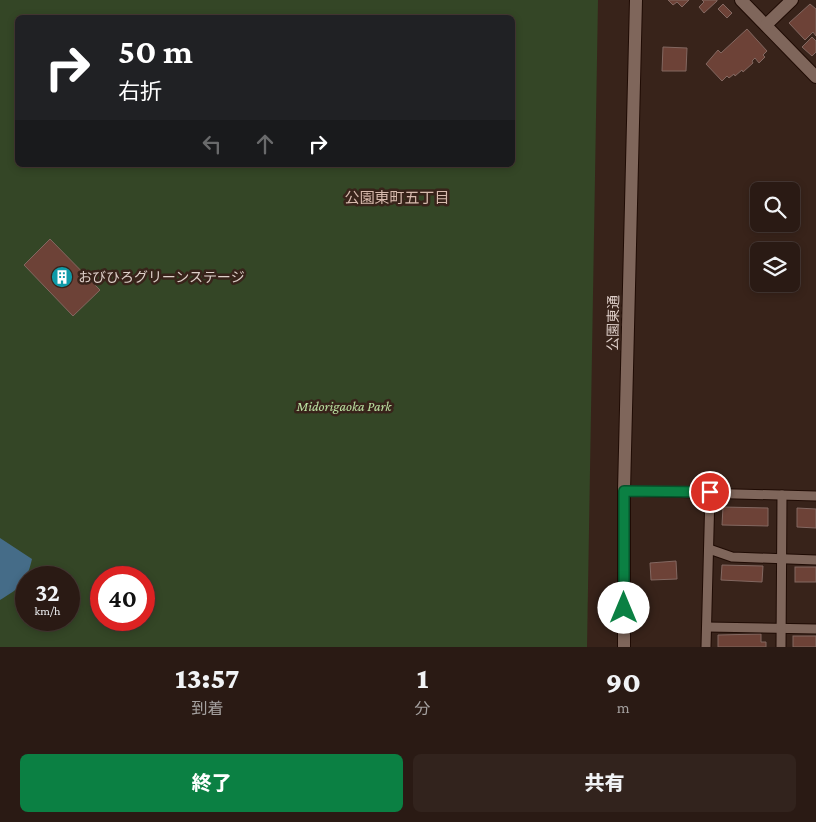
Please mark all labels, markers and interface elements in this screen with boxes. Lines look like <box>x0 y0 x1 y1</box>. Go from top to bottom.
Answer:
text: 50 m <box>118 32 193 71</box>
icon: right <box>35 35 100 100</box>
text: 右折 <box>118 79 162 104</box>
icon: left <box>198 130 226 158</box>
icon: ahead <box>251 130 279 158</box>
icon: right <box>304 130 332 158</box>
map controls <box>750 182 800 292</box>
button: search <box>750 182 800 232</box>
district label: 公園東町五丁目 <box>344 190 450 206</box>
button: layers <box>750 242 800 292</box>
building icon: おびひろグリーンステージ <box>50 265 74 289</box>
place label: おびひろグリーンステージ <box>78 269 245 285</box>
street label: 公園東通 <box>605 295 621 351</box>
park label: Midorigaoka Park <box>296 398 392 414</box>
pin <box>689 471 731 513</box>
icon: arrive <box>696 478 724 506</box>
speed limit sign: 40 <box>90 566 155 631</box>
text: 32 <box>35 579 60 606</box>
position arrow <box>597 581 649 633</box>
text: km/h <box>35 604 60 618</box>
text: 13:57 <box>175 661 240 694</box>
text: 1 <box>417 661 428 694</box>
text: 90 <box>605 665 641 698</box>
text: m <box>617 699 630 716</box>
text: 到着 <box>191 700 223 717</box>
text: 分 <box>415 700 431 717</box>
button: 終了 <box>20 754 403 812</box>
button: 共有 <box>413 754 796 812</box>

